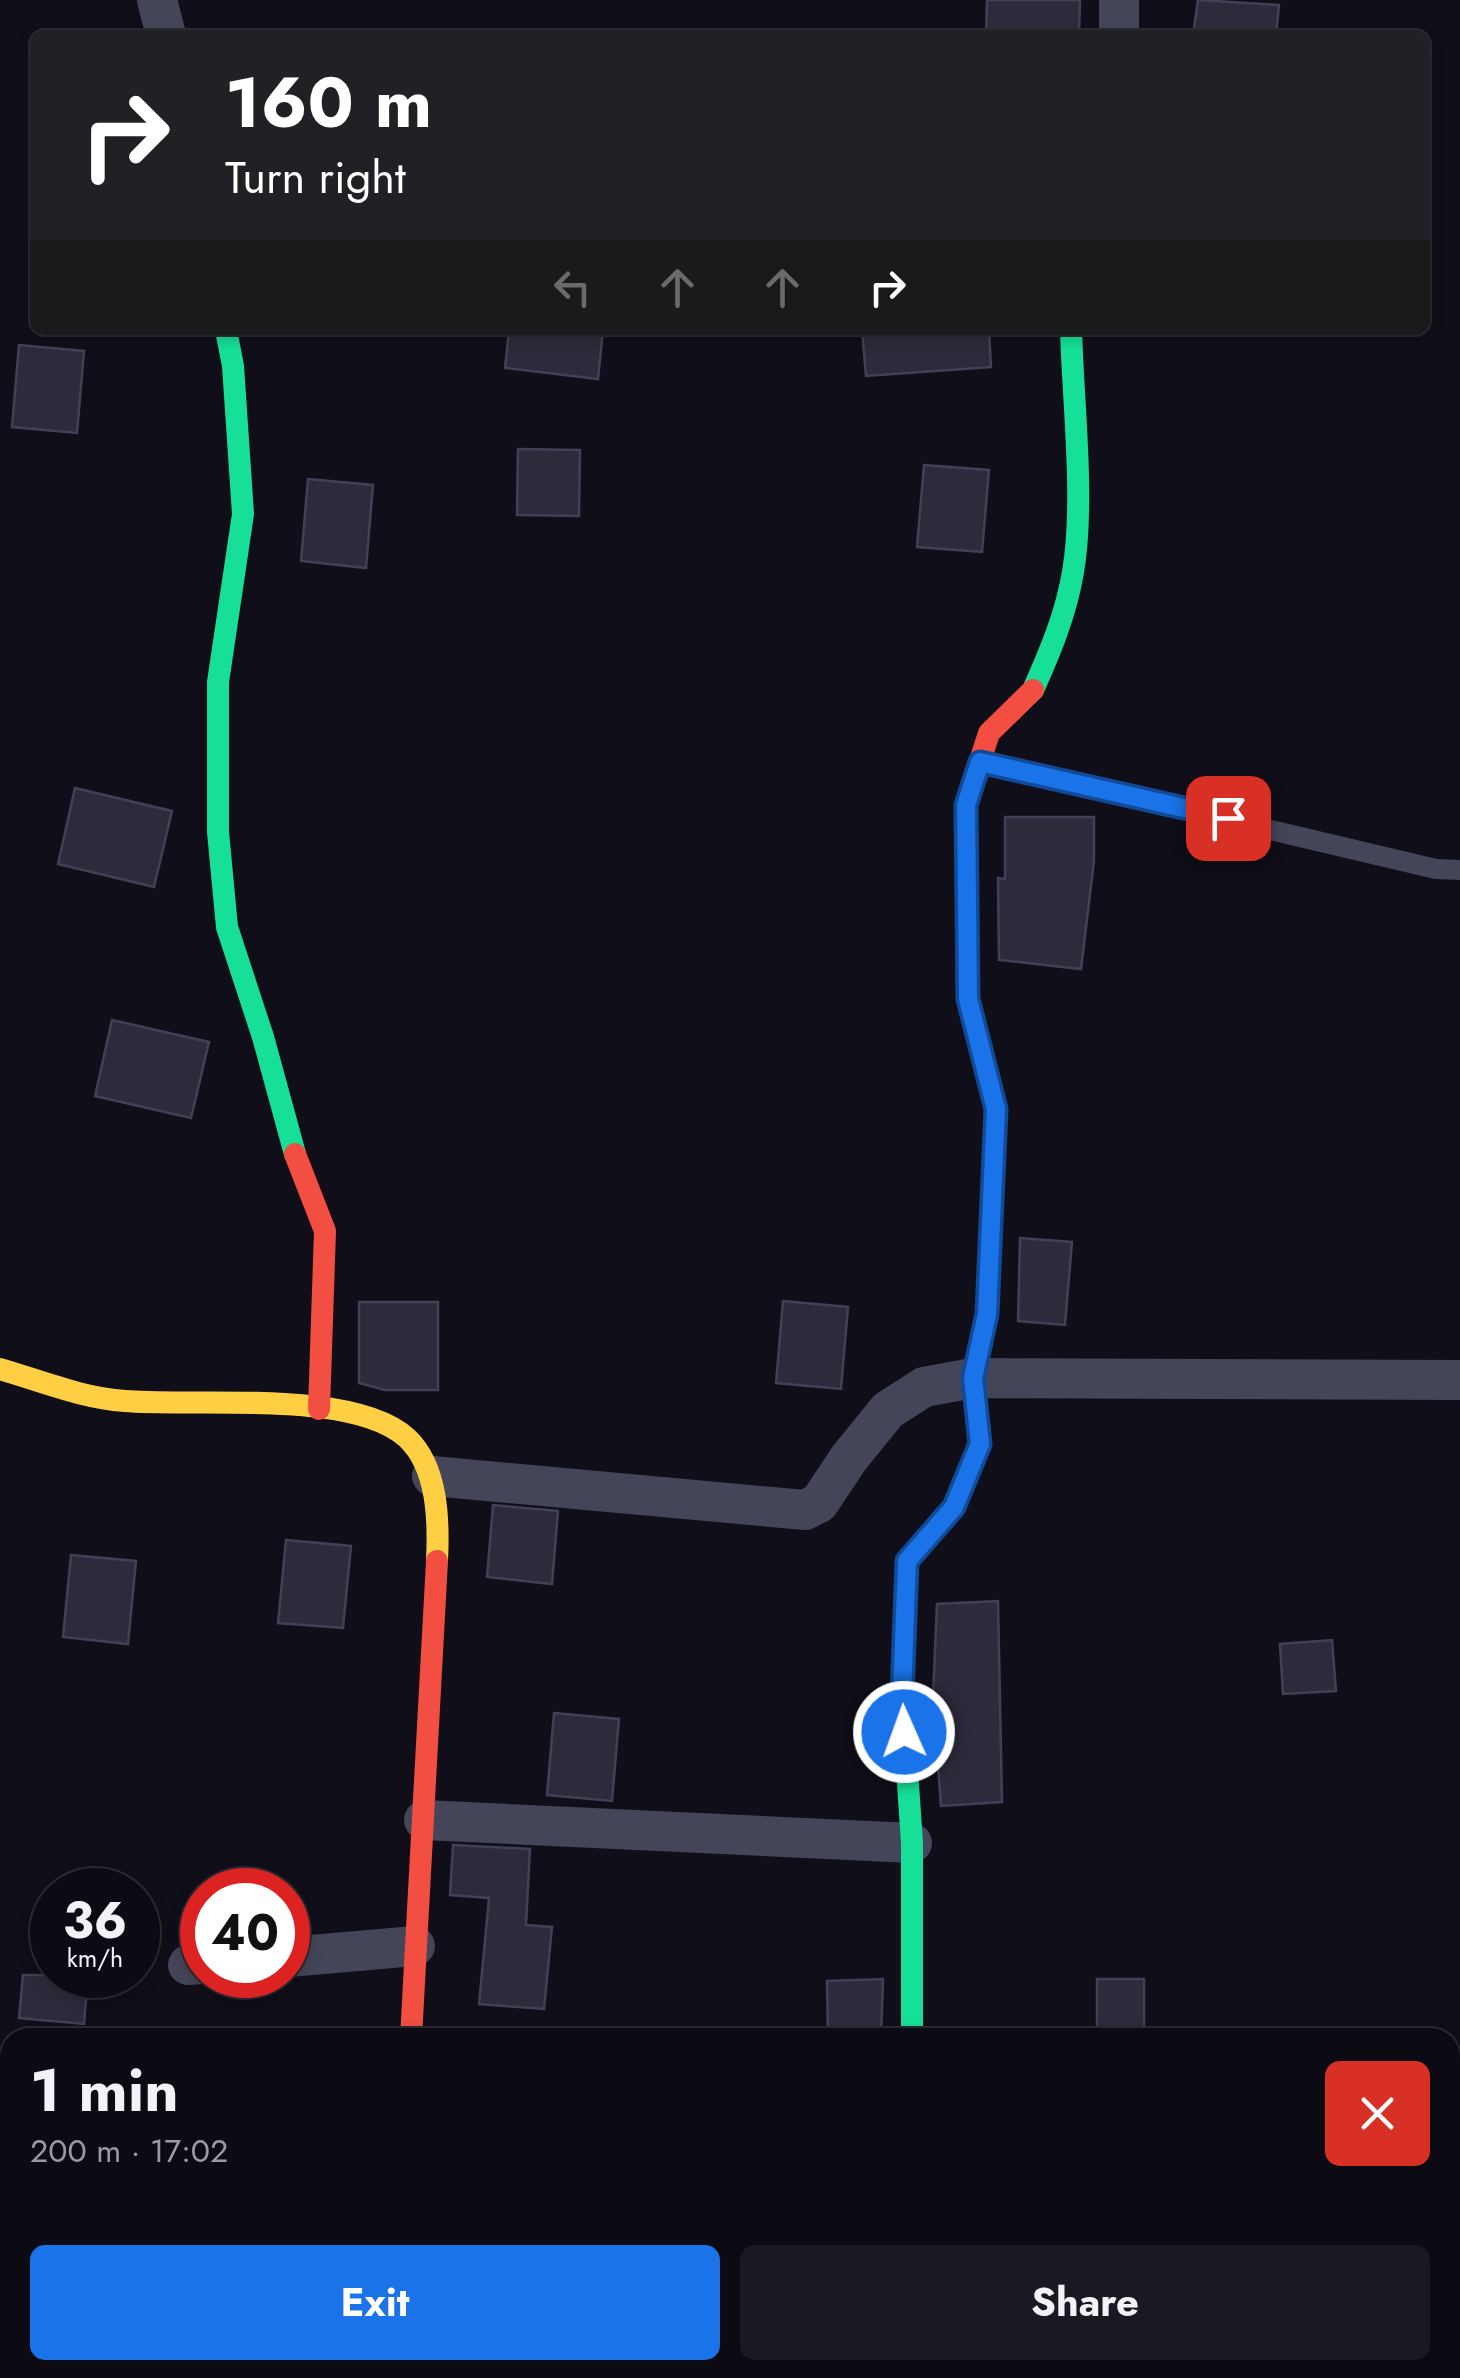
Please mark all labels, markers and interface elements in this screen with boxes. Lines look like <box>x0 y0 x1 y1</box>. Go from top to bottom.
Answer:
text: 160 m <box>225 52 432 153</box>
icon: right <box>60 70 190 200</box>
text: Turn right <box>225 145 406 210</box>
icon: left <box>545 260 600 315</box>
icon: ahead <box>650 260 705 315</box>
icon: ahead <box>755 260 810 315</box>
icon: right <box>860 260 915 315</box>
pin <box>1186 776 1271 861</box>
icon: arrive <box>1201 791 1256 846</box>
position arrow <box>852 1680 956 1784</box>
speed limit sign: 40 <box>180 1868 310 1998</box>
text: 36 <box>63 1884 127 1957</box>
text: km/h <box>67 1940 123 1976</box>
text: 1 min <box>30 2047 179 2134</box>
button: close <box>1325 2061 1430 2166</box>
text: 200 m · 17:02 <box>30 2128 228 2174</box>
button: Exit <box>30 2245 720 2360</box>
button: Share <box>740 2245 1430 2360</box>

